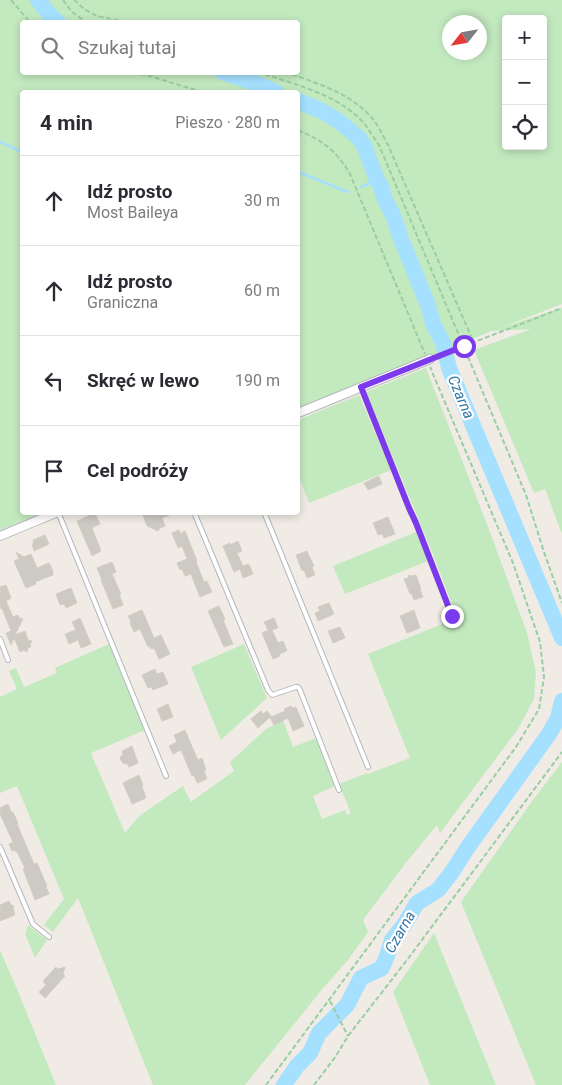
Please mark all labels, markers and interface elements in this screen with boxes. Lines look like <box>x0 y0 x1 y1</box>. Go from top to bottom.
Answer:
north arrow <box>442 15 487 60</box>
map controls <box>502 15 547 150</box>
button: + <box>502 15 547 60</box>
search box <box>20 20 300 75</box>
icon: search <box>38 34 66 62</box>
text: Szukaj tutaj <box>78 36 176 59</box>
button: − <box>502 60 547 105</box>
button: locate <box>502 105 547 150</box>
text: 4 min <box>40 111 93 135</box>
text: Pieszo · 280 m <box>175 113 280 132</box>
text: Idź prosto <box>87 180 172 203</box>
icon: ahead <box>40 187 68 215</box>
text: 30 m <box>244 191 280 210</box>
text: Most Baileya <box>87 203 179 222</box>
text: Idź prosto <box>87 270 172 293</box>
icon: ahead <box>40 277 68 305</box>
text: 60 m <box>244 281 280 300</box>
text: Graniczna <box>87 293 158 312</box>
route start <box>453 335 476 358</box>
icon: left <box>40 367 68 395</box>
text: Skręć w lewo <box>87 369 199 392</box>
text: 190 m <box>235 371 280 390</box>
water label: Czarna <box>444 373 478 422</box>
icon: arrive <box>40 457 68 485</box>
text: Cel podróży <box>87 459 188 482</box>
route end <box>441 605 464 628</box>
water label: Czarna <box>381 908 419 956</box>

